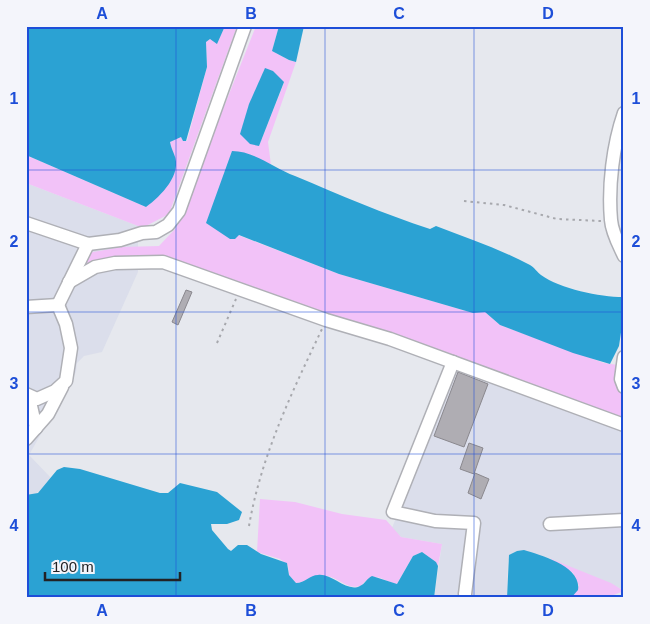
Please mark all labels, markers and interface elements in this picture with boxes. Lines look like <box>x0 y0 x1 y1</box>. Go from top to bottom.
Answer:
text: A <box>96 5 108 22</box>
text: B <box>245 5 257 22</box>
text: C <box>393 5 405 22</box>
text: D <box>542 5 554 22</box>
text: 1 <box>10 90 19 107</box>
text: 1 <box>632 90 641 107</box>
text: 2 <box>10 233 19 250</box>
text: 2 <box>632 233 641 250</box>
text: 3 <box>10 375 19 392</box>
text: 3 <box>632 375 641 392</box>
text: 4 <box>10 517 19 534</box>
text: 4 <box>632 517 641 534</box>
scale bar <box>45 549 180 581</box>
text: 100 m <box>52 558 94 575</box>
text: A <box>96 602 108 619</box>
text: B <box>245 602 257 619</box>
text: C <box>393 602 405 619</box>
text: D <box>542 602 554 619</box>

